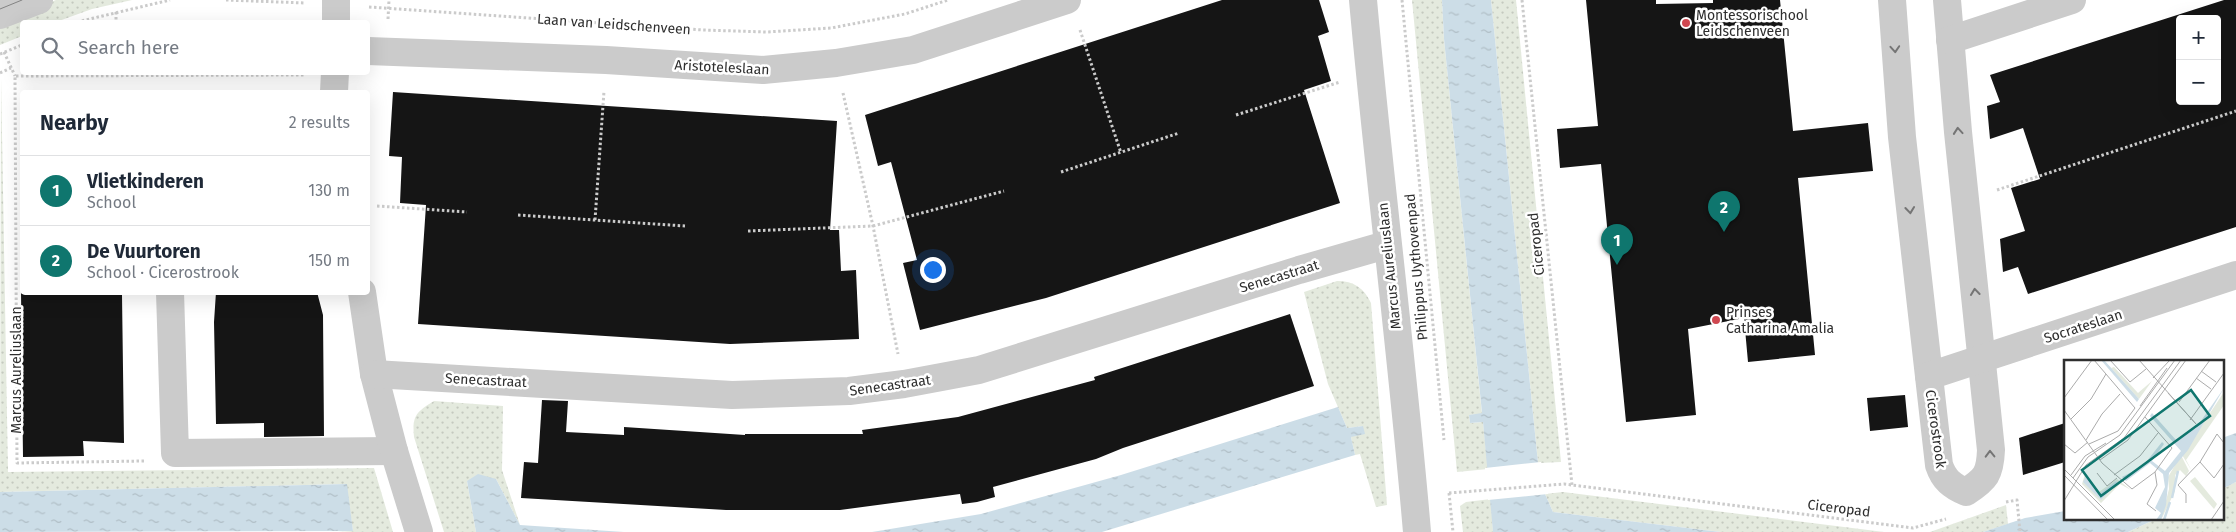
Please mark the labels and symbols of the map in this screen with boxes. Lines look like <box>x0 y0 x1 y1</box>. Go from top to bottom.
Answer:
place label: Montessorischool Leidschenveen <box>1696 7 1808 40</box>
street label: Laan van Leidschenveen <box>536 11 691 38</box>
marker: Montessorischool Leidschenveen <box>1680 17 1692 29</box>
one-way arrow <box>1890 45 1901 53</box>
street label: Aristoteleslaan <box>674 57 770 78</box>
one-way arrow <box>1952 126 1963 134</box>
pin: 2 <box>1708 191 1740 232</box>
street label: Philippus Uythovenpad <box>1402 193 1431 341</box>
street label: Marcus Aureliuslaan <box>1374 202 1405 330</box>
one-way arrow <box>1904 207 1915 215</box>
street label: Ciceropad <box>1525 212 1548 276</box>
pin: 1 <box>1601 224 1633 265</box>
street label: Senecastraat <box>1238 256 1322 297</box>
your location <box>920 257 946 283</box>
one-way arrow <box>1970 288 1981 296</box>
place label: Prinses Catharina Amalia <box>1726 304 1834 337</box>
street label: Marcus Aureliuslaan <box>8 306 25 434</box>
street label: Socrateslaan <box>2042 306 2125 347</box>
marker: Prinses Catharina Amalia <box>1710 314 1722 326</box>
inset map <box>2064 360 2224 520</box>
street label: Senecastraat <box>445 370 528 391</box>
street label: Senecastraat <box>848 371 933 400</box>
street label: Cicerostrook <box>1922 389 1950 470</box>
one-way arrow <box>1985 450 1996 458</box>
street label: Ciceropad <box>1807 496 1871 521</box>

